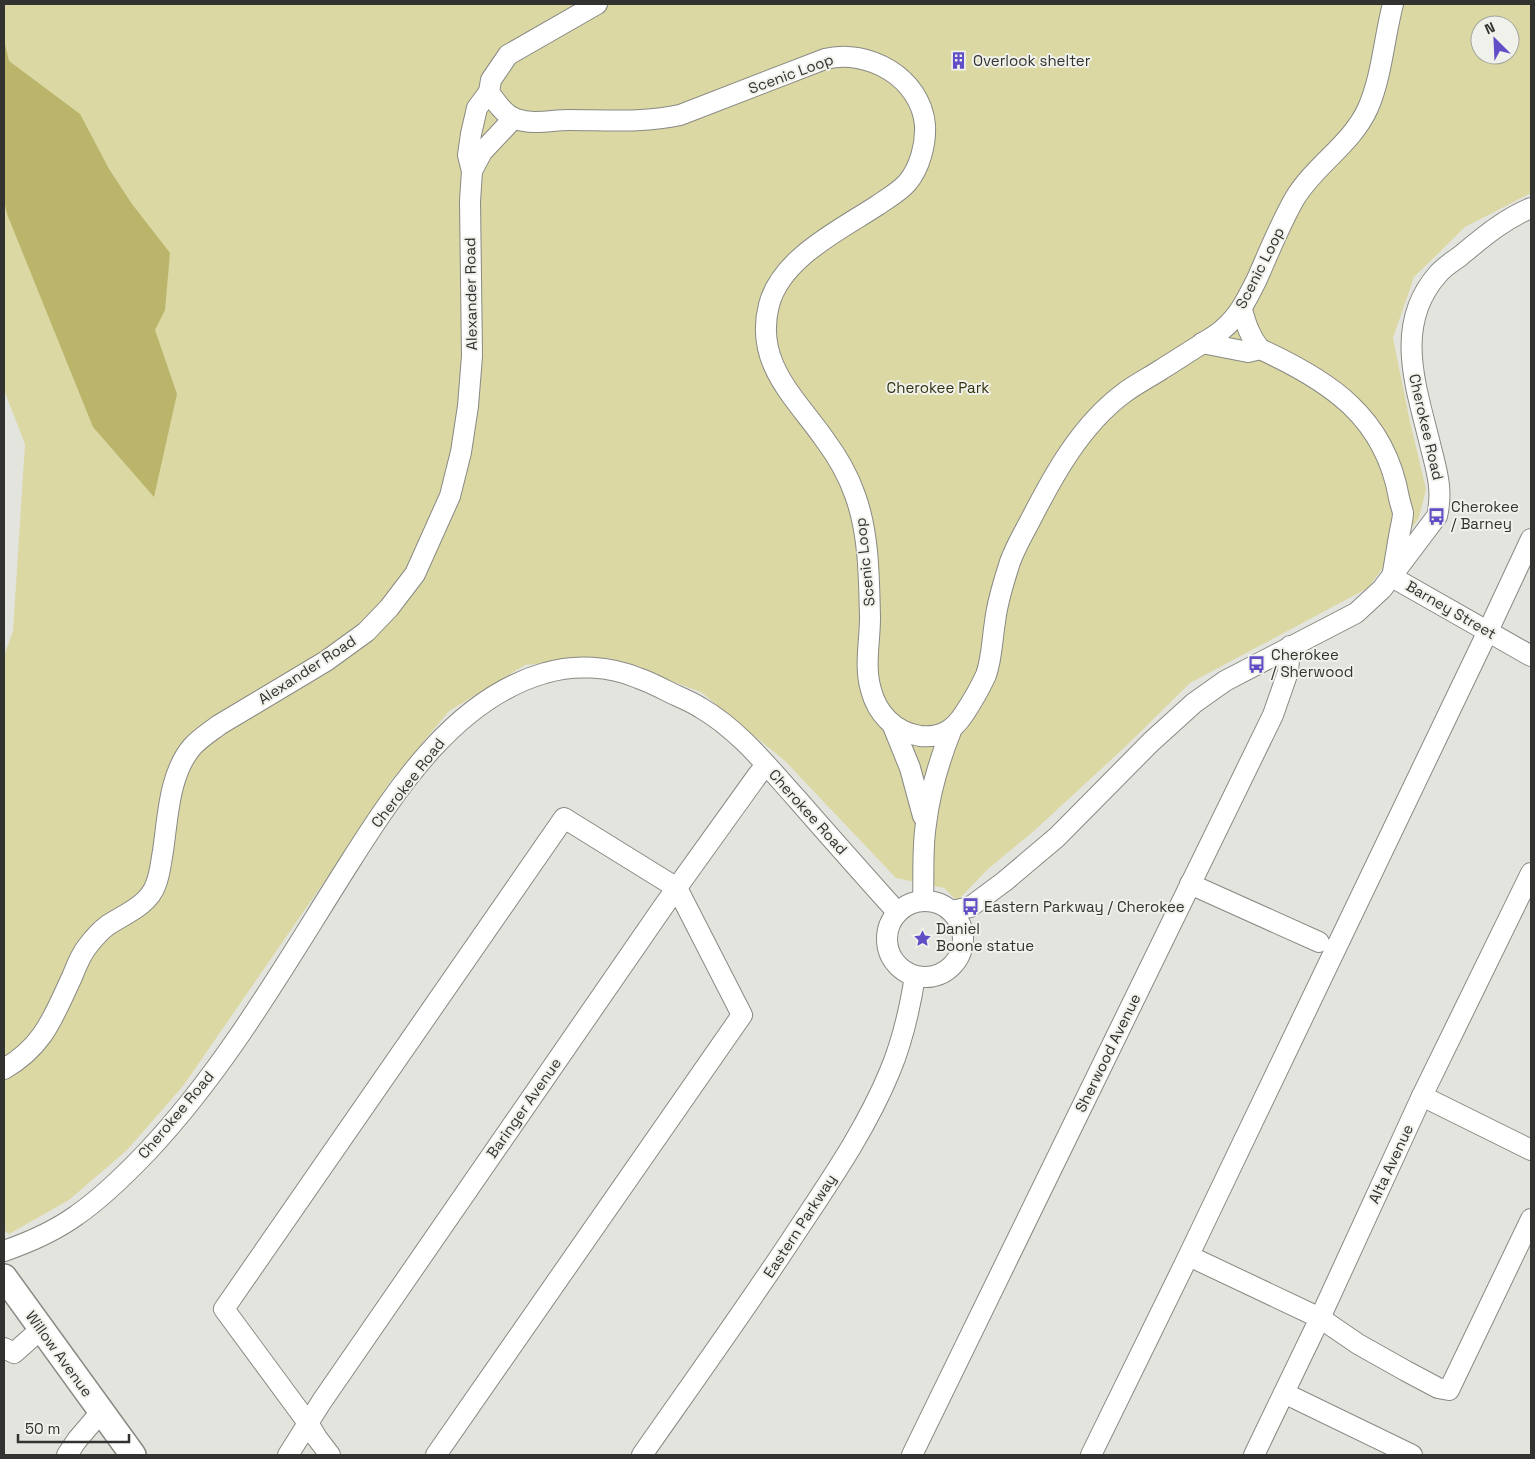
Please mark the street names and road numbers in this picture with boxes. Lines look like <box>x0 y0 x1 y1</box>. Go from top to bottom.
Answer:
street label: Scenic Loop <box>746 49 836 98</box>
street label: Scenic Loop <box>1231 224 1288 312</box>
street label: Alexander Road <box>460 237 481 351</box>
street label: Cherokee Road <box>1405 372 1448 482</box>
street label: Scenic Loop <box>850 517 879 607</box>
street label: Barney Street <box>1403 576 1500 643</box>
street label: Alexander Road <box>254 631 359 708</box>
street label: Cherokee Road <box>367 734 448 831</box>
street label: Cherokee Road <box>765 765 852 858</box>
street label: Sherwood Avenue <box>1071 990 1145 1115</box>
street label: Baringer Avenue <box>482 1054 565 1161</box>
street label: Cherokee Road <box>133 1067 218 1162</box>
street label: Alta Avenue <box>1364 1121 1417 1206</box>
street label: Eastern Parkway <box>759 1170 840 1281</box>
street label: Willow Avenue <box>22 1307 97 1401</box>

